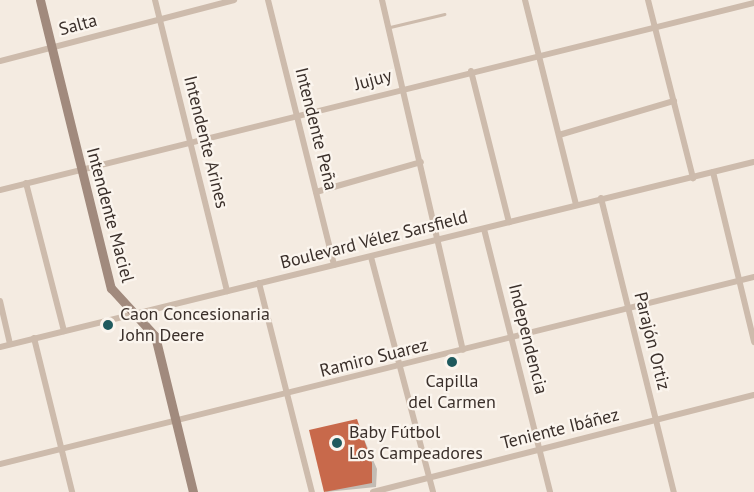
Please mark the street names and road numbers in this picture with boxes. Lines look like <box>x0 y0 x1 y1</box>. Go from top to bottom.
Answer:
street label: Salta <box>56 10 100 40</box>
street label: Intendente Peña <box>290 65 342 193</box>
street label: Jujuy <box>352 65 394 95</box>
street label: Intendente Arines <box>179 73 233 211</box>
street label: Intendente Maciel <box>82 145 138 285</box>
street label: Boulevard Vélez Sarsfield <box>278 206 470 274</box>
street label: Independencia <box>504 281 552 397</box>
street label: Parajón Ortiz <box>629 290 675 392</box>
street label: Ramiro Suarez <box>318 334 430 382</box>
street label: Teniente Ibáñez <box>499 404 621 454</box>

